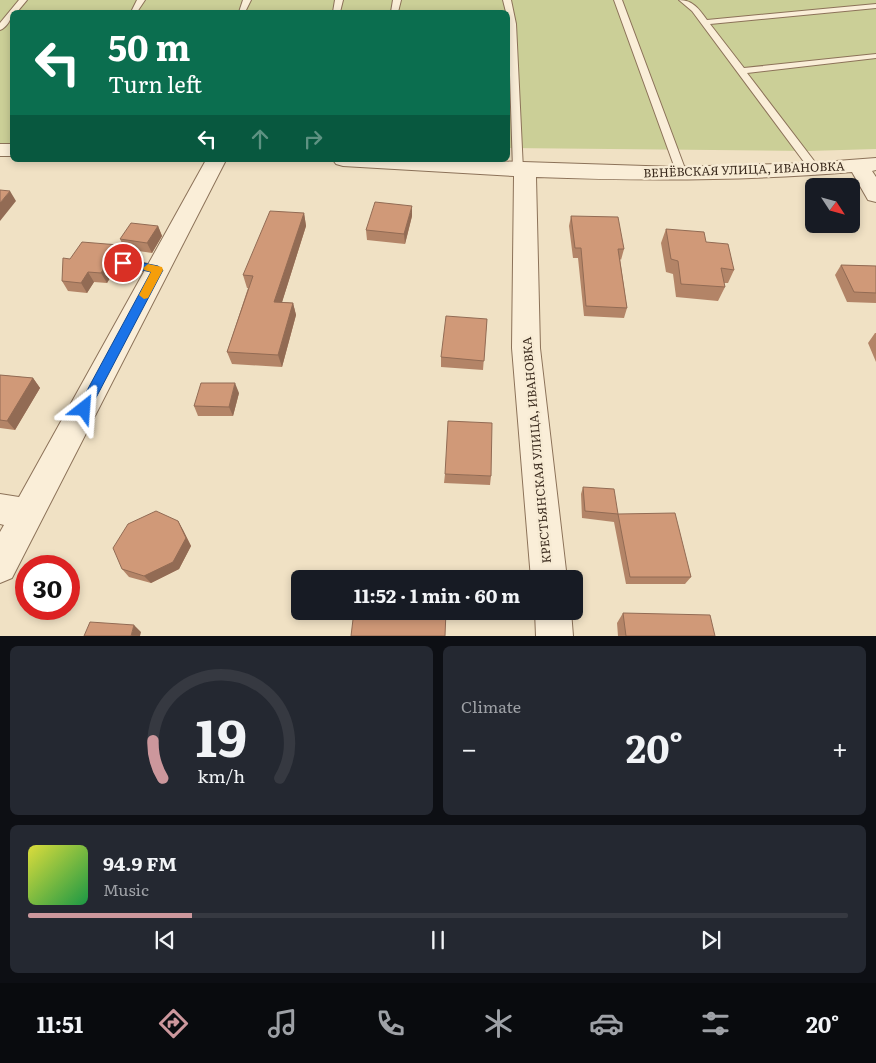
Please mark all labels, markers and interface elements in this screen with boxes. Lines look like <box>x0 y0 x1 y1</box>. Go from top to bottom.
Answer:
text: 50 m <box>108 20 191 72</box>
icon: left <box>25 30 90 95</box>
text: Turn left <box>108 67 202 100</box>
icon: left <box>193 125 221 153</box>
icon: ahead <box>246 125 274 153</box>
icon: right <box>299 125 327 153</box>
street label: ВЕНЁВСКАЯ УЛИЦА, ИВАНОВКА <box>643 156 845 182</box>
north arrow <box>805 178 860 232</box>
map controls <box>805 178 860 233</box>
pin <box>102 242 144 284</box>
icon: arrive <box>109 249 137 277</box>
street label: КРЕСТЬЯНСКАЯ УЛИЦА, ИВАНОВКА <box>517 336 555 564</box>
position arrow <box>57 382 109 434</box>
speed limit sign: 30 <box>15 555 80 620</box>
text: 11:52 · 1 min · 60 m <box>354 581 520 609</box>
text: Climate <box>461 694 521 718</box>
text: 19 <box>196 695 247 773</box>
text: 20° <box>626 718 683 775</box>
text: − <box>461 726 477 768</box>
text: + <box>832 726 848 768</box>
text: km/h <box>198 762 245 789</box>
text: 94.9 FM <box>103 849 177 877</box>
text: Music <box>103 877 149 901</box>
icon: previous <box>151 926 179 954</box>
icon: pause <box>424 926 452 954</box>
icon: next <box>697 926 725 954</box>
icon: directions <box>156 1006 191 1041</box>
icon: music <box>265 1006 300 1041</box>
icon: phone <box>373 1006 408 1041</box>
icon: climate <box>481 1006 516 1041</box>
icon: car <box>589 1006 624 1041</box>
icon: filters <box>698 1006 733 1041</box>
text: 11:51 <box>37 1007 83 1040</box>
text: 20° <box>806 1007 839 1040</box>

